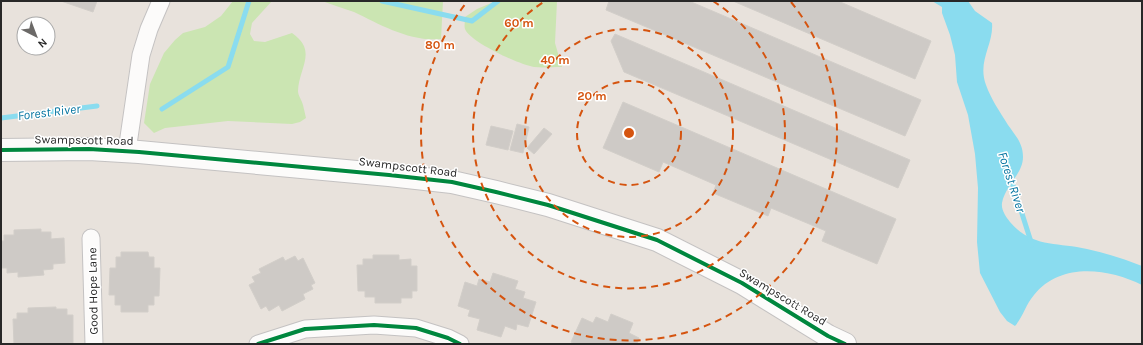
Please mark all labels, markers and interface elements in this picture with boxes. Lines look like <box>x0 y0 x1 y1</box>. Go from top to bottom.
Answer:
north arrow <box>16 16 56 56</box>
text: 60 m <box>504 16 534 30</box>
text: N <box>35 36 50 51</box>
text: 80 m <box>425 38 455 52</box>
text: 40 m <box>540 53 570 67</box>
text: 20 m <box>577 89 607 103</box>
water label: Forest River <box>17 101 82 123</box>
centre of rings <box>622 126 636 140</box>
street label: Swampscott Road <box>34 132 134 148</box>
water label: Forest River <box>995 150 1029 215</box>
street label: Swampscott Road <box>358 154 458 180</box>
street label: Good Hope Lane <box>85 247 101 335</box>
street label: Swampscott Road <box>737 265 829 329</box>

